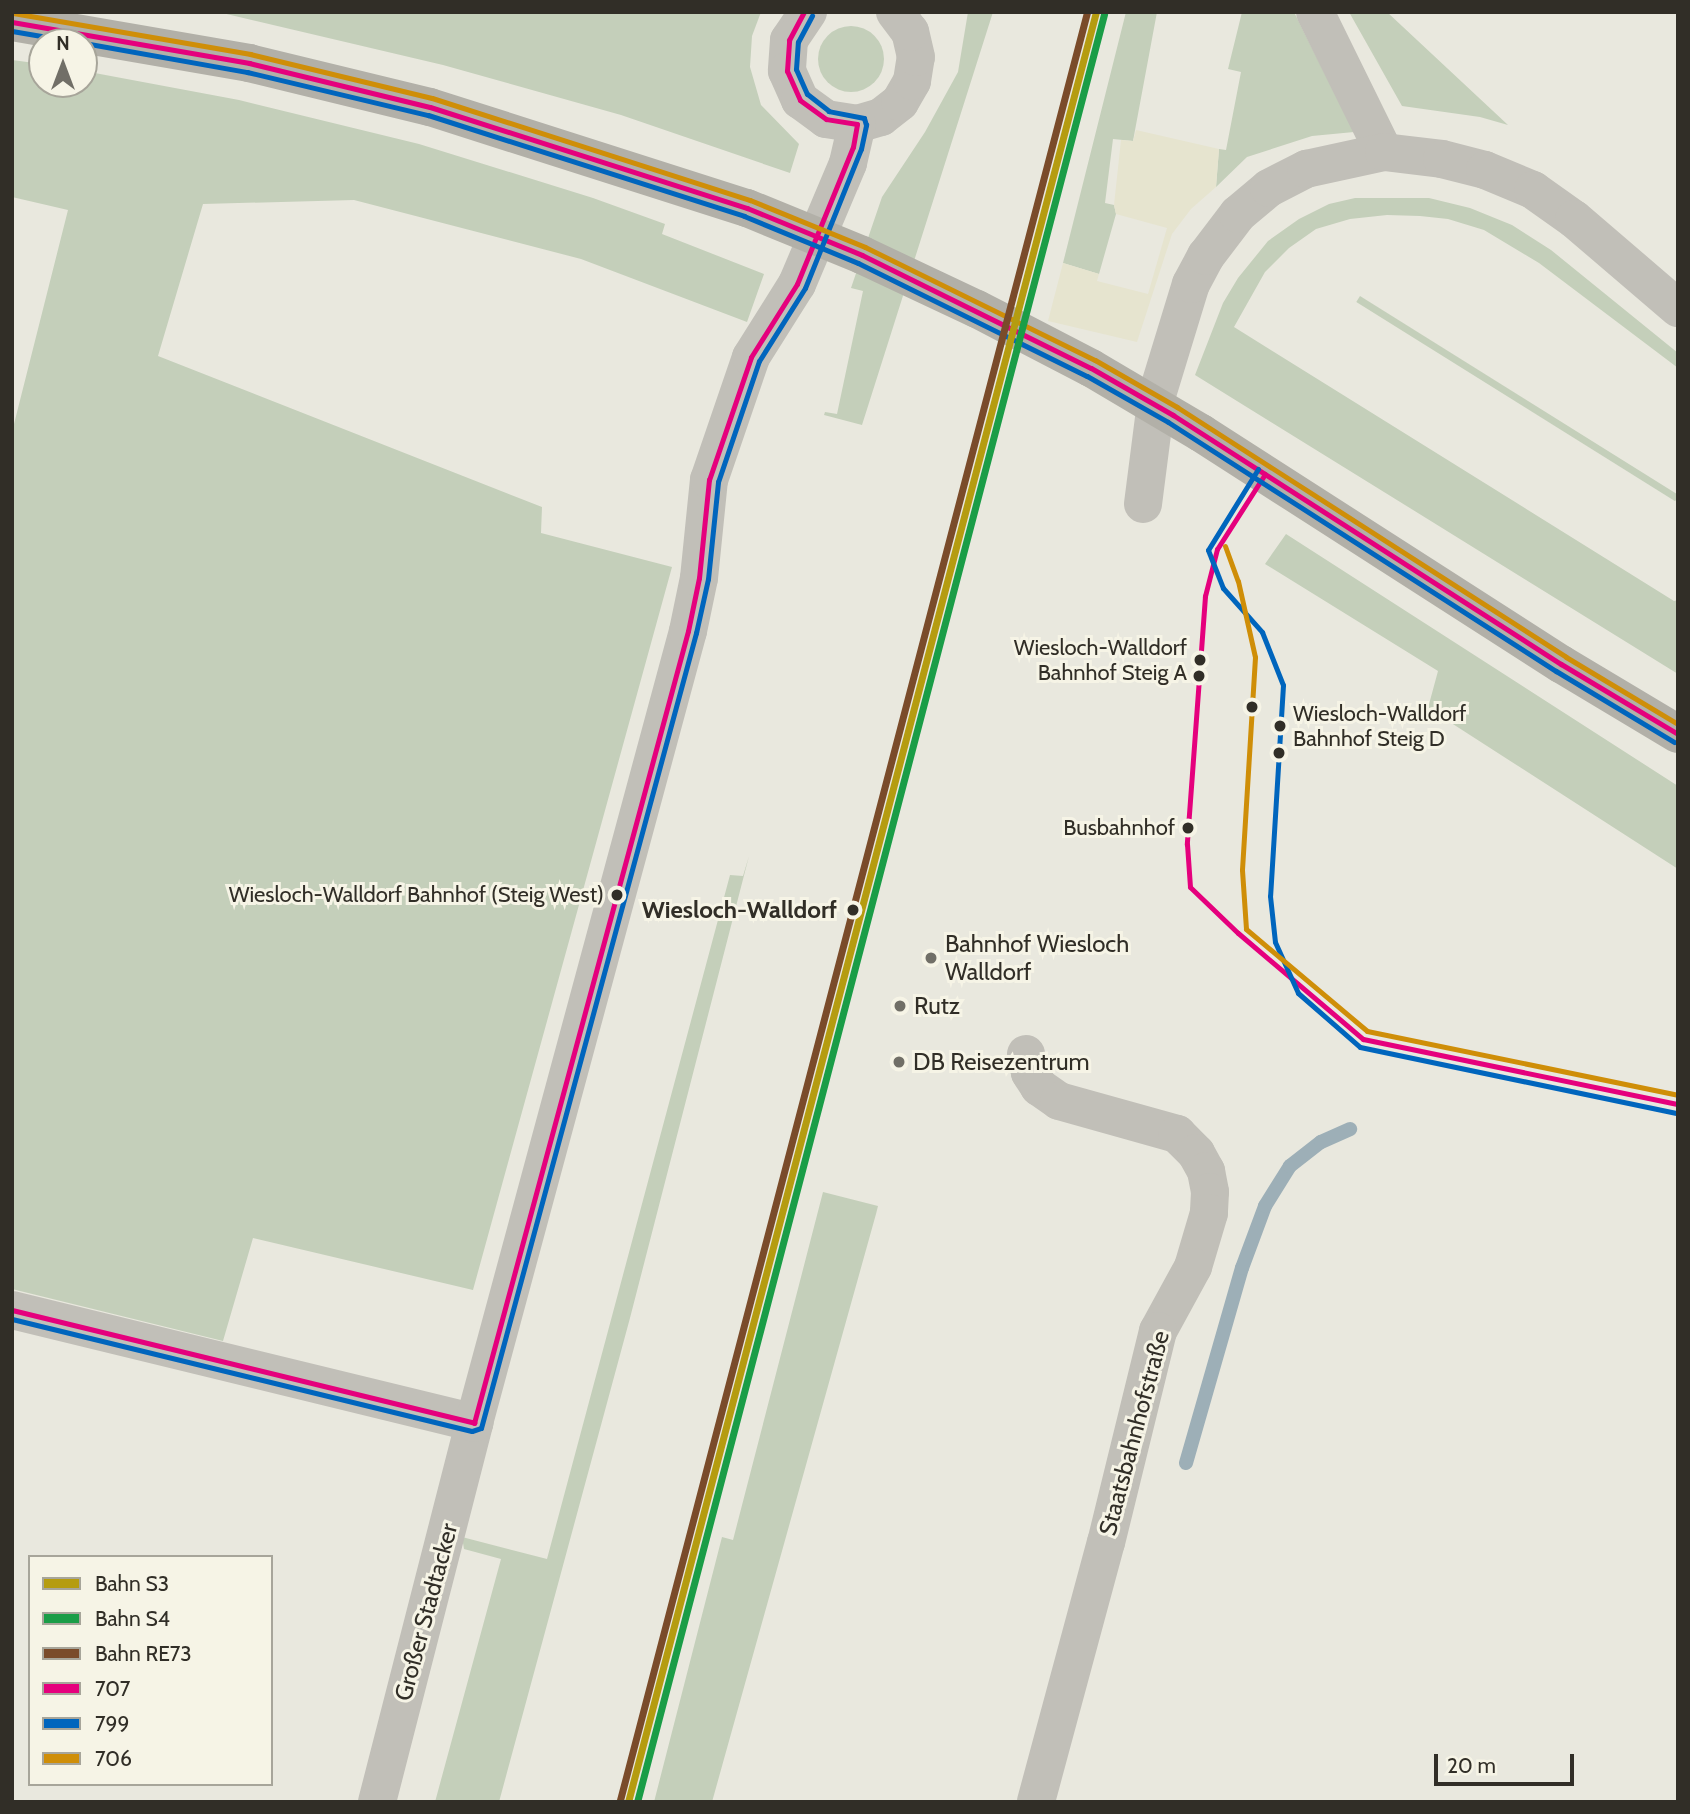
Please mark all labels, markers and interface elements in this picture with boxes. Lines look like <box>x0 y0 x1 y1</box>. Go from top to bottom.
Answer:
north arrow <box>28 28 98 98</box>
text: N <box>56 32 70 55</box>
place label: Wiesloch-Walldorf Bahnhof Steig A <box>1014 634 1187 686</box>
marker: Wiesloch-Walldorf Bahnhof Steig A <box>1193 653 1207 667</box>
unlabelled marker <box>1192 669 1206 683</box>
unlabelled marker <box>1245 700 1259 714</box>
place label: Wiesloch-Walldorf Bahnhof Steig D <box>1293 700 1466 752</box>
marker: Wiesloch-Walldorf Bahnhof Steig D <box>1273 719 1287 733</box>
unlabelled marker <box>1272 746 1286 760</box>
place label: Busbahnhof <box>1063 815 1175 841</box>
marker: Busbahnhof <box>1181 821 1195 835</box>
place label: Wiesloch-Walldorf Bahnhof (Steig West) <box>229 882 604 908</box>
marker: Wiesloch-Walldorf Bahnhof (Steig West) <box>610 888 624 902</box>
place label: Wiesloch-Walldorf <box>642 896 837 924</box>
marker: Wiesloch-Walldorf <box>843 900 863 920</box>
place label: Bahnhof Wiesloch Walldorf <box>945 930 1129 986</box>
marker: Bahnhof Wiesloch Walldorf <box>923 950 939 966</box>
place label: Rutz <box>914 992 960 1020</box>
marker: Rutz <box>892 998 908 1014</box>
place label: DB Reisezentrum <box>913 1048 1090 1076</box>
marker: DB Reisezentrum <box>891 1054 907 1070</box>
street label: Staatsbahnhofstraße <box>1093 1327 1175 1539</box>
street label: Großer Stadtacker <box>388 1520 464 1704</box>
legend <box>28 1555 273 1786</box>
text: Bahn S3 <box>95 1571 169 1596</box>
text: Bahn S4 <box>95 1606 170 1631</box>
text: Bahn RE73 <box>95 1641 192 1666</box>
text: 707 <box>95 1676 130 1701</box>
text: 799 <box>95 1711 129 1736</box>
scale bar <box>1438 1741 1578 1785</box>
text: 706 <box>95 1746 132 1771</box>
text: 20 m <box>1447 1753 1496 1778</box>

